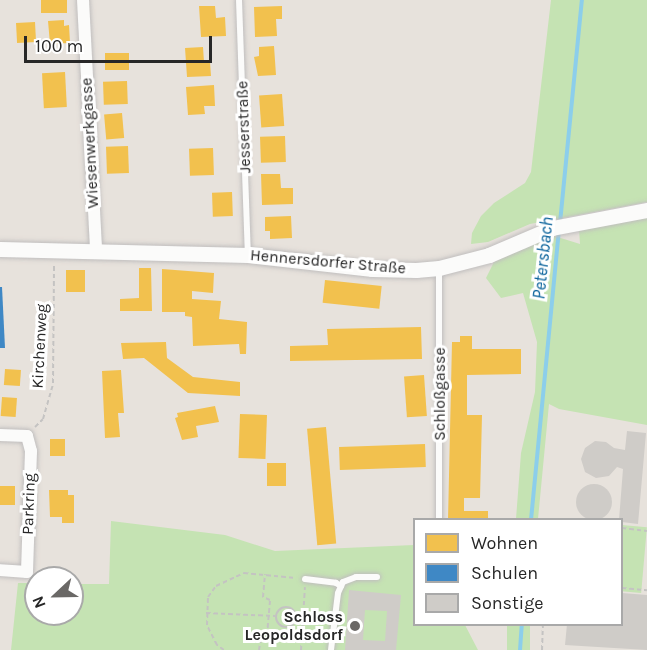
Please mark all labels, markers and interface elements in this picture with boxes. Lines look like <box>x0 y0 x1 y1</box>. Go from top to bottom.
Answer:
scale bar <box>27 24 214 62</box>
text: 100 m <box>35 35 83 57</box>
street label: Wiesenwerkgasse <box>77 77 103 209</box>
street label: Jesserstraße <box>233 80 255 174</box>
water label: Petersbach <box>528 216 558 300</box>
street label: Hennersdorfer Straße <box>249 246 407 278</box>
street label: Kirchenweg <box>28 303 52 389</box>
street label: Schloßgasse <box>430 347 450 441</box>
street label: Parkring <box>18 473 40 535</box>
legend <box>413 518 623 626</box>
text: Wohnen <box>471 532 538 554</box>
text: Schulen <box>471 562 538 584</box>
north arrow <box>24 566 84 626</box>
text: Sonstige <box>471 592 544 614</box>
text: N <box>28 593 50 611</box>
place label: Schloss Leopoldsdorf <box>245 607 343 645</box>
marker: Schloss Leopoldsdorf <box>348 619 362 633</box>

